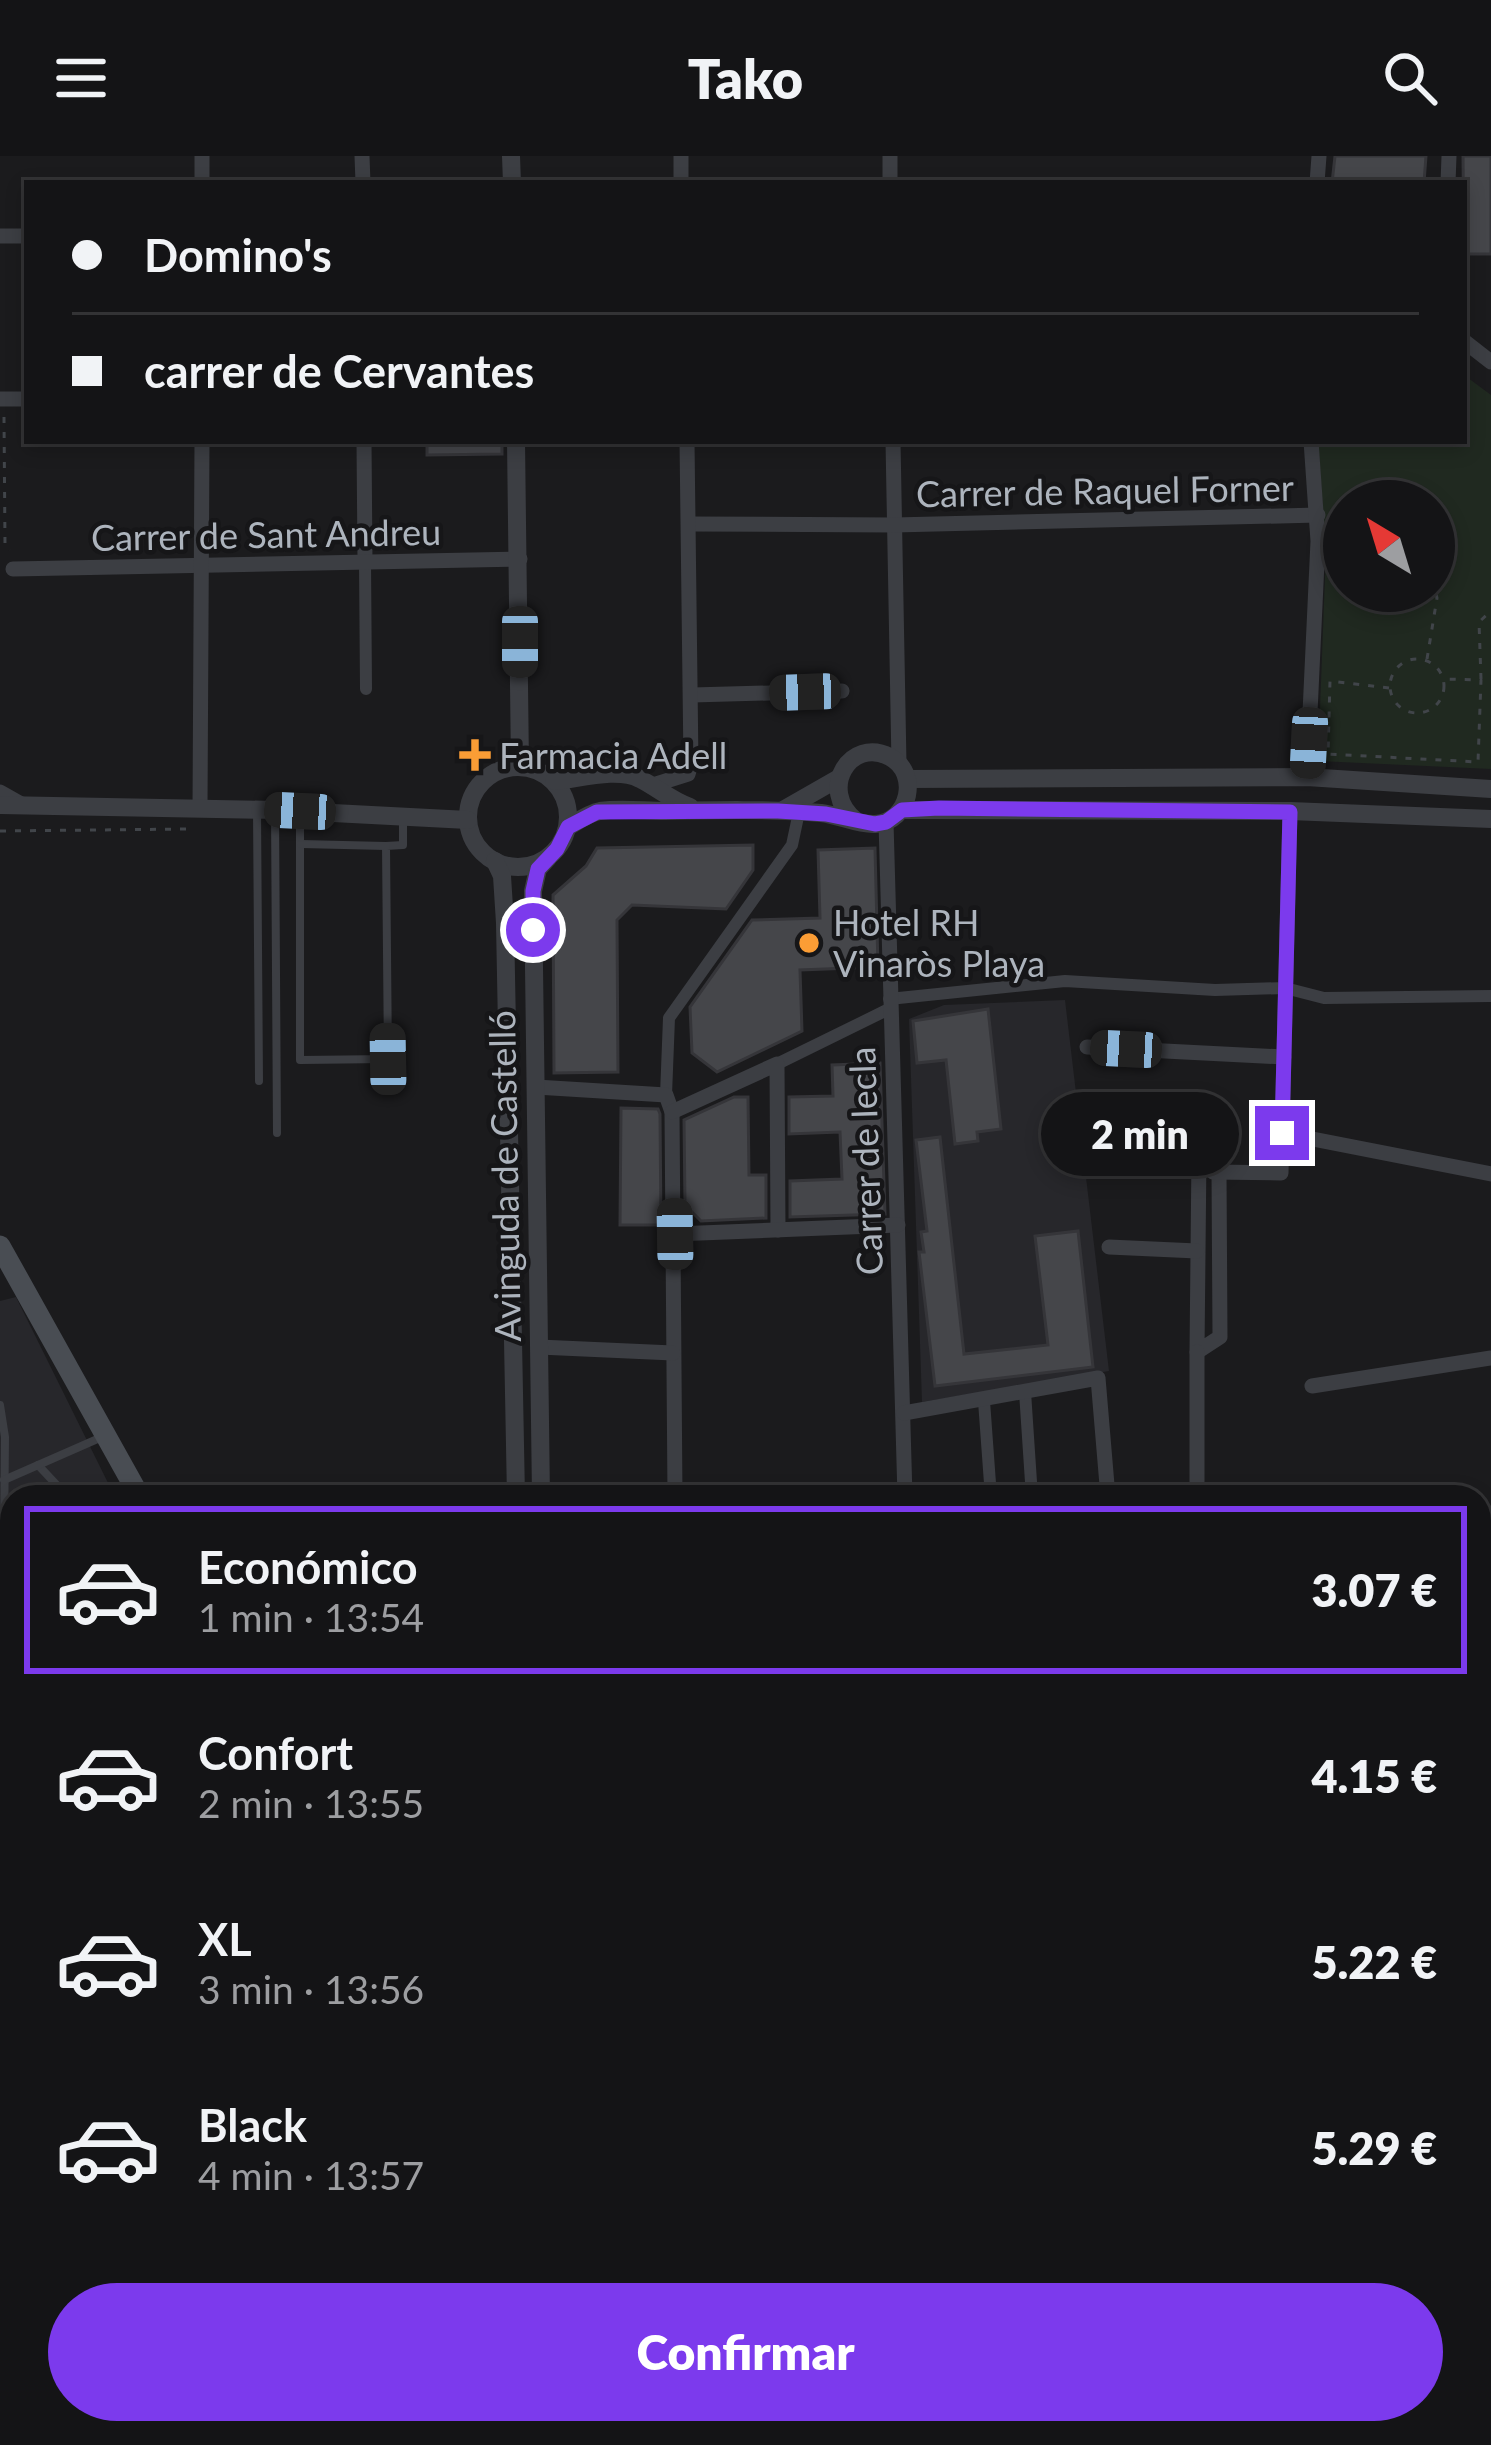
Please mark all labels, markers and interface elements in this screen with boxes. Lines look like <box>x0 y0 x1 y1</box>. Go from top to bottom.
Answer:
icon: menu <box>48 45 114 111</box>
icon: search <box>1377 45 1443 111</box>
text: Tako <box>688 46 803 111</box>
text: Domino's <box>144 228 332 282</box>
text: carrer de Cervantes <box>144 344 534 398</box>
street label: Carrer de Raquel Forner <box>916 465 1294 515</box>
north arrow <box>1323 480 1455 612</box>
map controls <box>1323 480 1455 612</box>
street label: Carrer de Sant Andreu <box>91 509 441 559</box>
car <box>502 606 538 678</box>
car <box>768 673 842 711</box>
car <box>1289 706 1329 780</box>
place label: Farmacia Adell <box>499 733 727 777</box>
marker: Farmacia Adell <box>462 742 488 768</box>
car <box>263 791 337 831</box>
place label: Hotel RH Vinaròs Playa <box>833 900 1045 985</box>
route start <box>506 903 560 957</box>
marker: Hotel RH Vinaròs Playa <box>796 930 822 956</box>
street label: Avinguda de Castelló <box>479 1010 529 1342</box>
car <box>369 1023 407 1095</box>
car <box>1089 1029 1163 1069</box>
street label: Carrer de Iecla <box>839 1046 891 1276</box>
callout: 2 min <box>1042 1091 1240 1175</box>
route end <box>1255 1106 1309 1160</box>
text: 2 min <box>1091 1111 1189 1157</box>
car <box>656 1198 694 1270</box>
icon: car <box>54 1536 162 1644</box>
text: Económico <box>198 1540 418 1594</box>
text: 3.07 € <box>1311 1563 1437 1617</box>
text: 1 min · 13:54 <box>198 1594 424 1640</box>
icon: car <box>54 1722 162 1830</box>
text: Confort <box>198 1726 353 1780</box>
text: 4.15 € <box>1311 1749 1437 1803</box>
text: 2 min · 13:55 <box>198 1780 424 1826</box>
icon: car <box>54 1908 162 2016</box>
text: XL <box>198 1912 252 1966</box>
text: 5.22 € <box>1311 1935 1437 1989</box>
text: 3 min · 13:56 <box>198 1966 424 2012</box>
icon: car <box>54 2094 162 2202</box>
text: Black <box>198 2098 307 2152</box>
text: 5.29 € <box>1311 2121 1437 2175</box>
text: 4 min · 13:57 <box>198 2152 424 2198</box>
button: Confirmar <box>48 2283 1443 2421</box>

